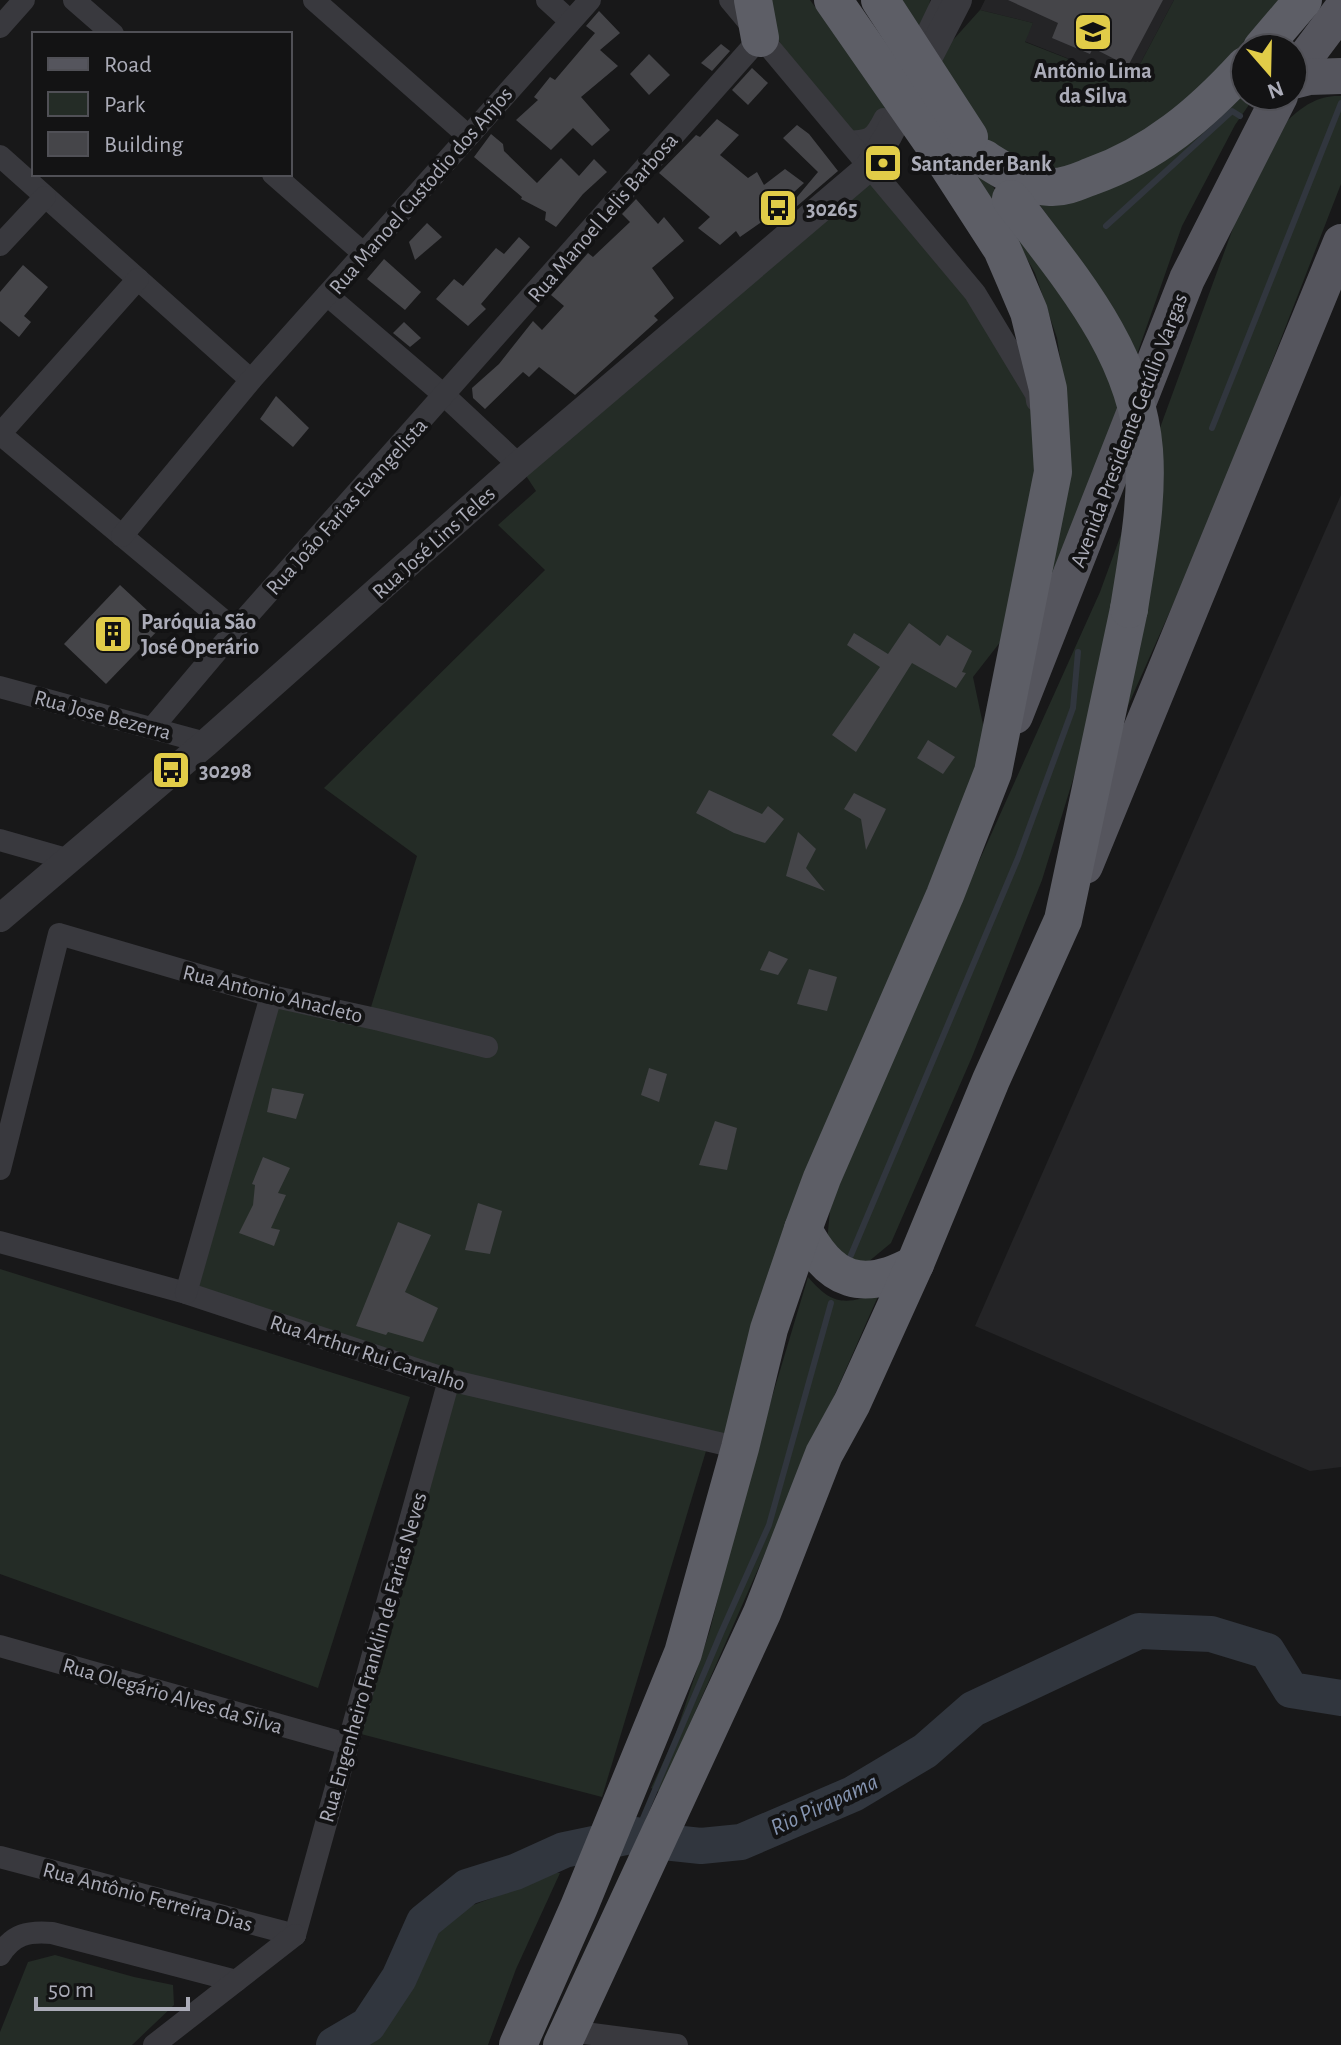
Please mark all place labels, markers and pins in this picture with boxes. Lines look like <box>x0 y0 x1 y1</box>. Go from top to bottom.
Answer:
school or university icon: Antônio Lima da Silva <box>1072 11 1114 53</box>
place label: Antônio Lima da Silva <box>1034 60 1152 107</box>
bank icon: Santander Bank <box>862 142 904 184</box>
place label: Santander Bank <box>911 153 1052 175</box>
bus stop icon: 30265 <box>757 187 799 229</box>
place label: 30265 <box>806 198 857 220</box>
place label: Paróquia São José Operário <box>141 611 259 658</box>
building icon: Paróquia São José Operário <box>92 613 134 655</box>
bus stop icon: 30298 <box>150 749 192 791</box>
place label: 30298 <box>199 760 252 782</box>

